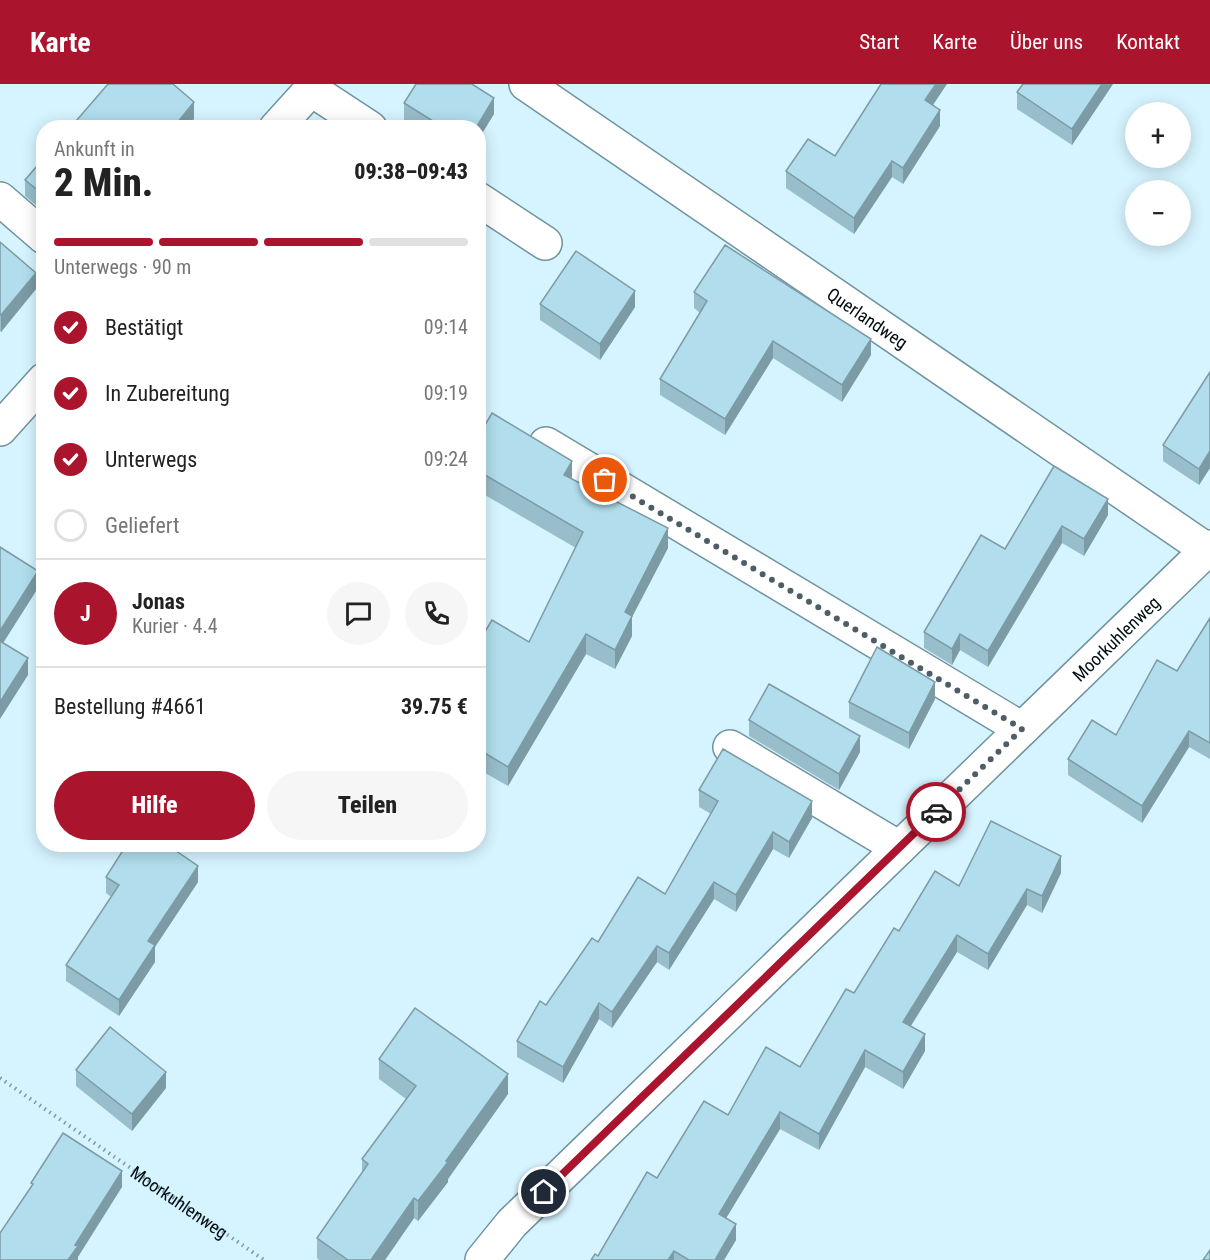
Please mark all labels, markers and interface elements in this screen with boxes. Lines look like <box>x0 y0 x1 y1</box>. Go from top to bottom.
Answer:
text: Karte <box>30 26 91 59</box>
text: Start <box>859 30 900 54</box>
text: Karte <box>933 30 977 54</box>
text: Über uns <box>1010 30 1083 54</box>
text: Kontakt <box>1116 30 1180 54</box>
map controls <box>1125 102 1191 246</box>
button: + <box>1125 102 1191 168</box>
text: Ankunft in <box>54 137 135 161</box>
text: 09:38–09:43 <box>354 159 468 184</box>
text: 2 Min. <box>54 160 153 206</box>
button: − <box>1125 180 1191 246</box>
text: Unterwegs · 90 m <box>54 255 191 279</box>
street label: Querlandweg <box>823 283 912 353</box>
icon: check <box>54 311 87 344</box>
text: Bestätigt <box>105 315 183 340</box>
text: 09:14 <box>424 315 468 339</box>
icon: check <box>54 377 87 410</box>
text: In Zubereitung <box>105 381 230 406</box>
text: 09:19 <box>424 381 468 405</box>
icon: check <box>54 443 87 476</box>
text: Unterwegs <box>105 447 197 472</box>
text: 09:24 <box>424 447 468 471</box>
pin <box>579 454 630 505</box>
icon: bag <box>588 463 621 496</box>
text: Geliefert <box>105 513 180 538</box>
button: chat <box>327 582 390 645</box>
button: phone <box>405 582 468 645</box>
text: Jonas <box>132 589 185 614</box>
street label: Moorkuhlenweg <box>1068 591 1164 685</box>
text: J <box>80 601 91 626</box>
text: Kurier · 4.4 <box>132 614 218 638</box>
text: Bestellung #4661 <box>54 694 206 719</box>
text: 39.75 € <box>401 694 468 719</box>
button: Hilfe <box>54 771 255 840</box>
button: Teilen <box>267 771 468 840</box>
courier <box>906 782 966 842</box>
icon: car <box>920 796 953 829</box>
street label: Moorkuhlenweg <box>127 1161 232 1242</box>
pin <box>518 1166 569 1217</box>
icon: home <box>527 1175 560 1208</box>

